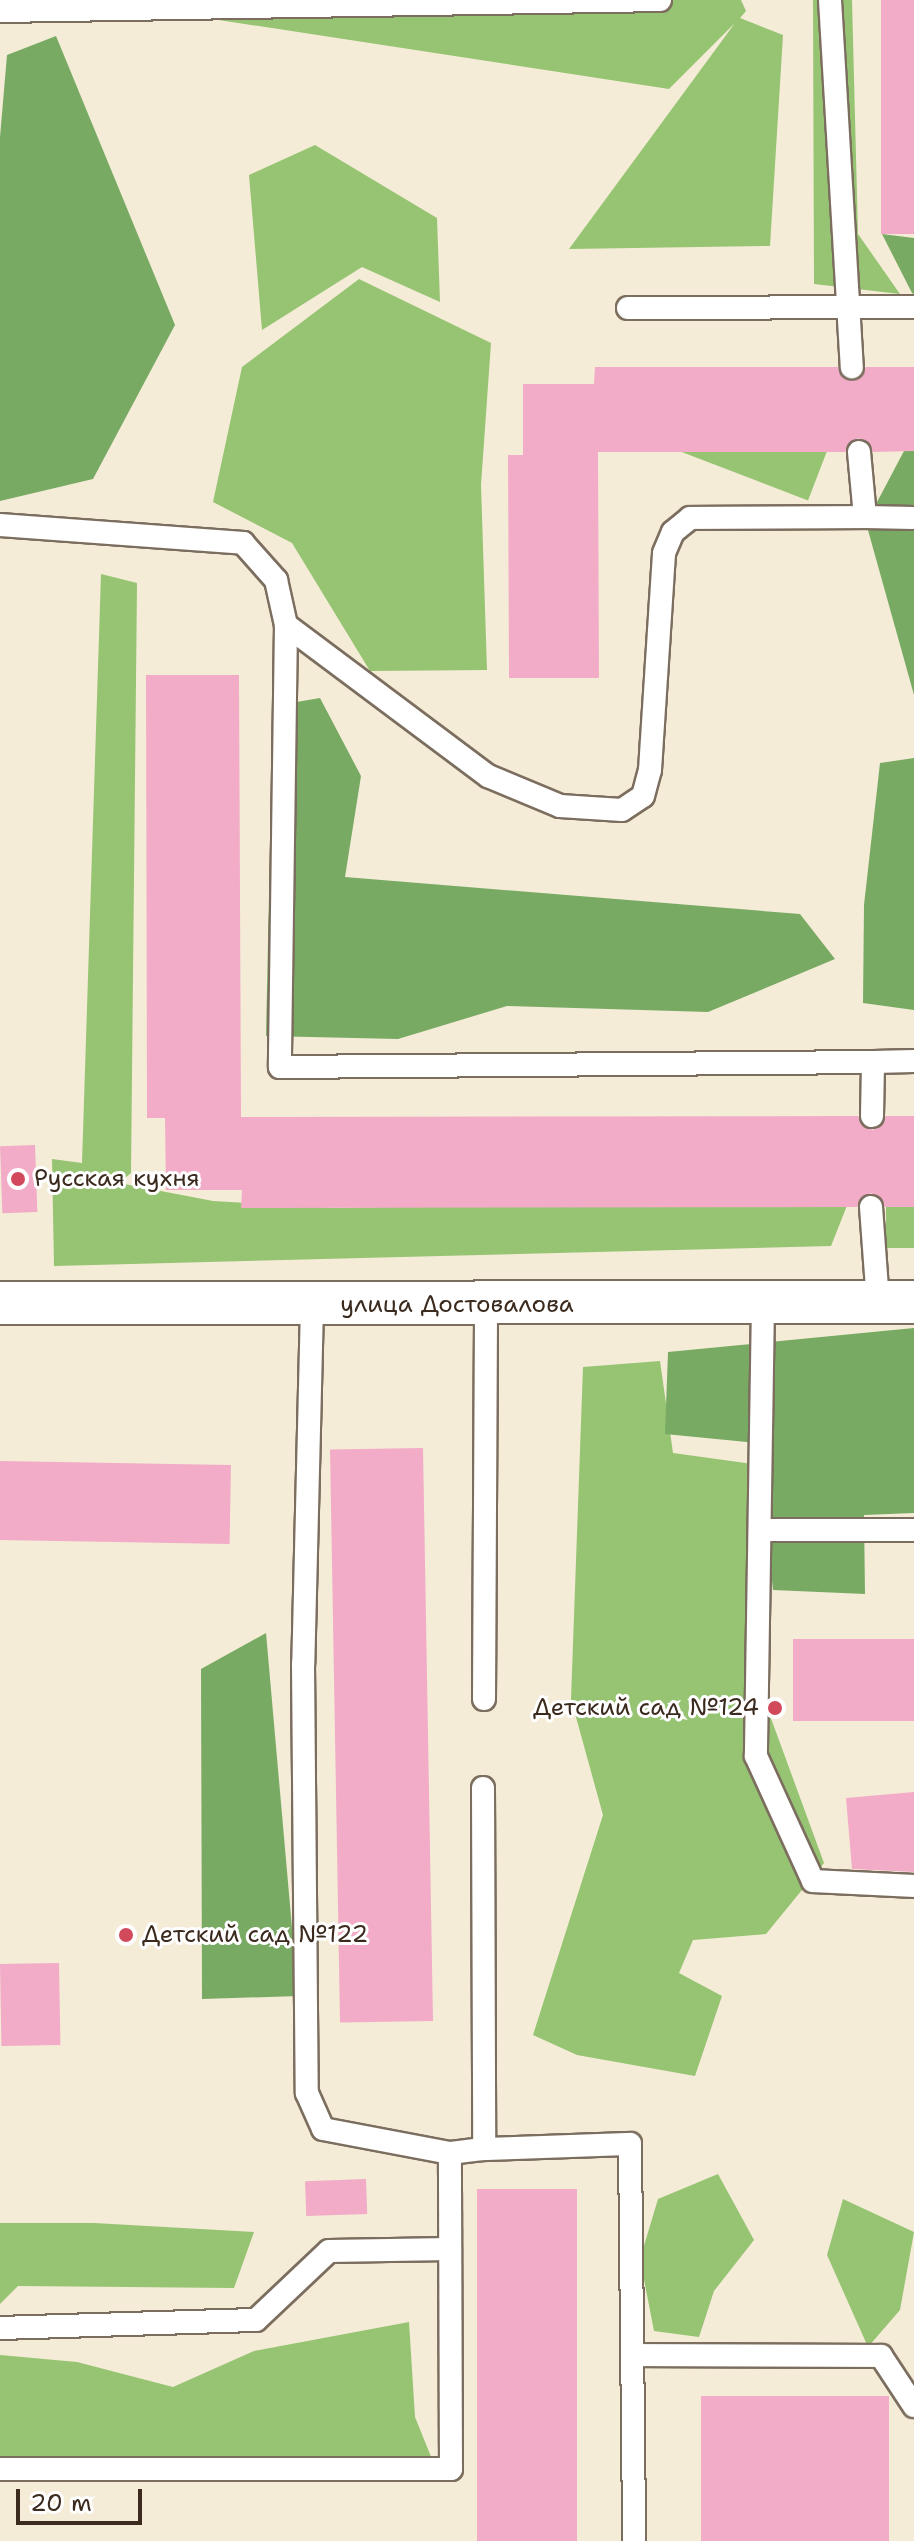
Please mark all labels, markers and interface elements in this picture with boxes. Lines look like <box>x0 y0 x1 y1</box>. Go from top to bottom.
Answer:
place label: Русская кухня <box>34 1165 200 1193</box>
marker: Русская кухня <box>9 1170 27 1188</box>
street label: улица Достовалова <box>340 1291 574 1319</box>
place label: Детский сад №124 <box>533 1694 759 1722</box>
marker: Детский сад №124 <box>766 1699 784 1717</box>
place label: Детский сад №122 <box>142 1921 368 1949</box>
marker: Детский сад №122 <box>117 1926 135 1944</box>
scale bar <box>20 2473 146 2523</box>
text: 20 m <box>30 2487 92 2519</box>

